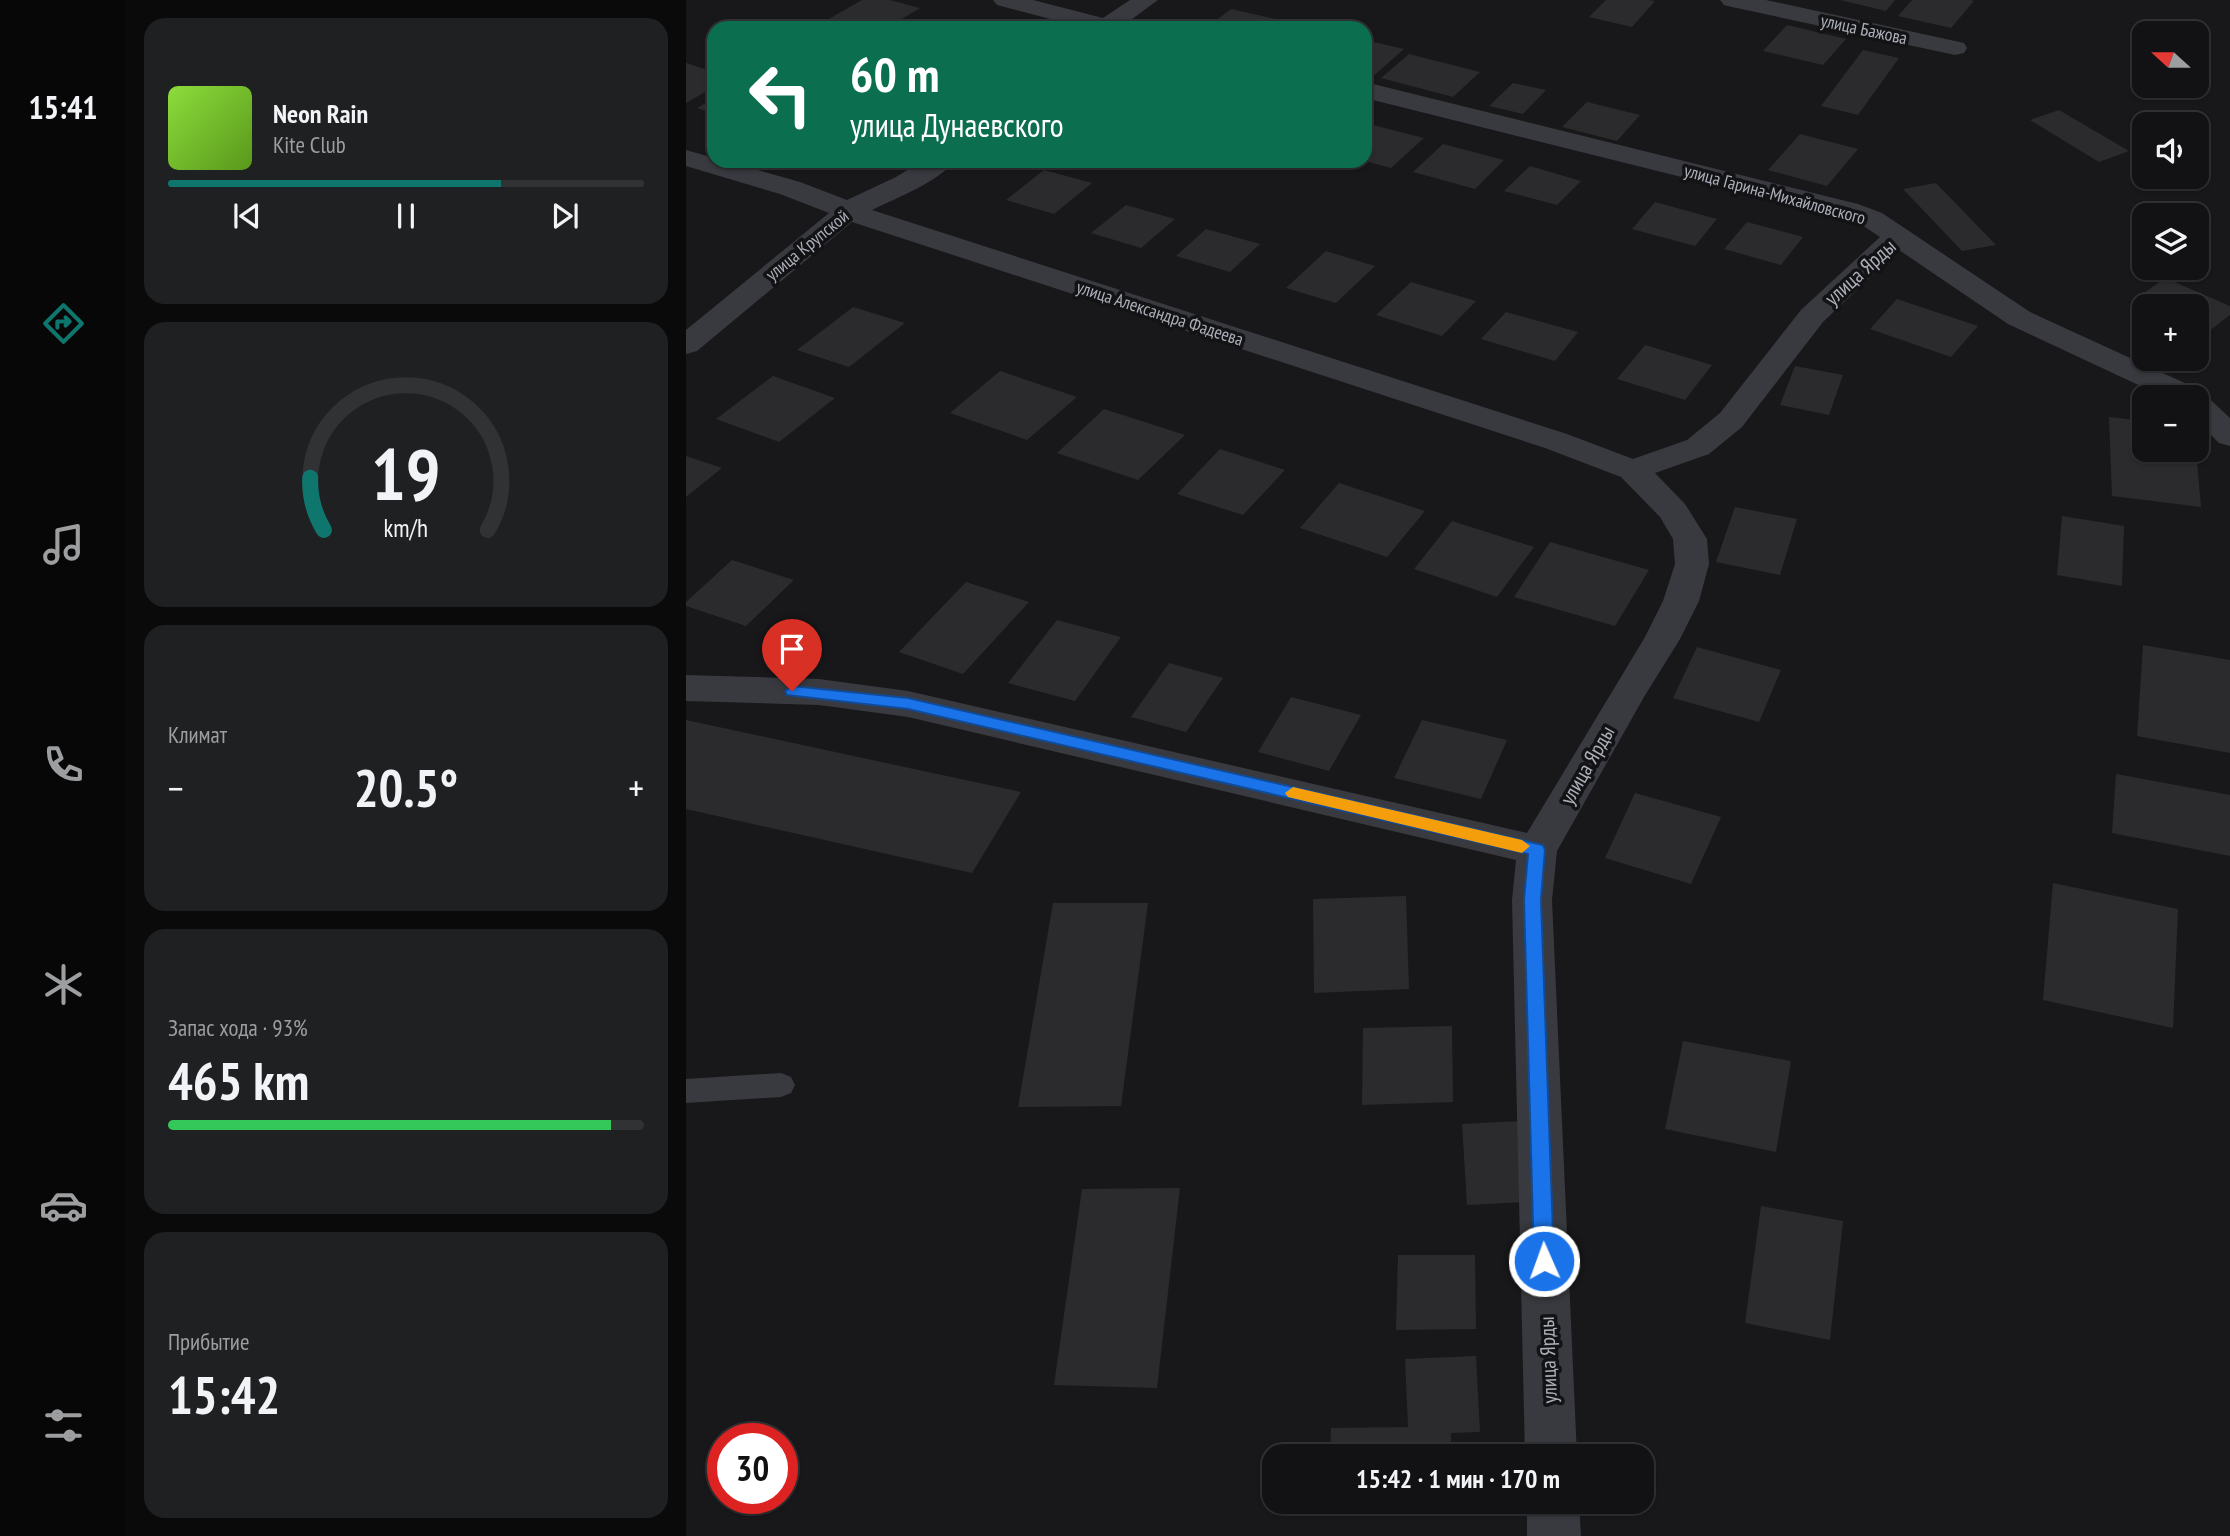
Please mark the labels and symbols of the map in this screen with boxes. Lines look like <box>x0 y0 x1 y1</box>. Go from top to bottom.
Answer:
street label: улица Бажова <box>1819 9 1909 49</box>
north arrow <box>2132 21 2208 98</box>
street label: улица Гарина-Михайловского <box>1682 159 1868 229</box>
street label: улица Крупской <box>761 204 853 286</box>
street label: улица Ярды <box>1819 233 1901 311</box>
street label: улица Александра Фадеева <box>1074 275 1246 351</box>
pin <box>762 619 822 691</box>
street label: улица Ярды <box>1554 721 1620 809</box>
position arrow <box>1507 1224 1581 1298</box>
street label: улица Ярды <box>1533 1316 1563 1404</box>
speed limit sign: 30 <box>707 1423 798 1514</box>

